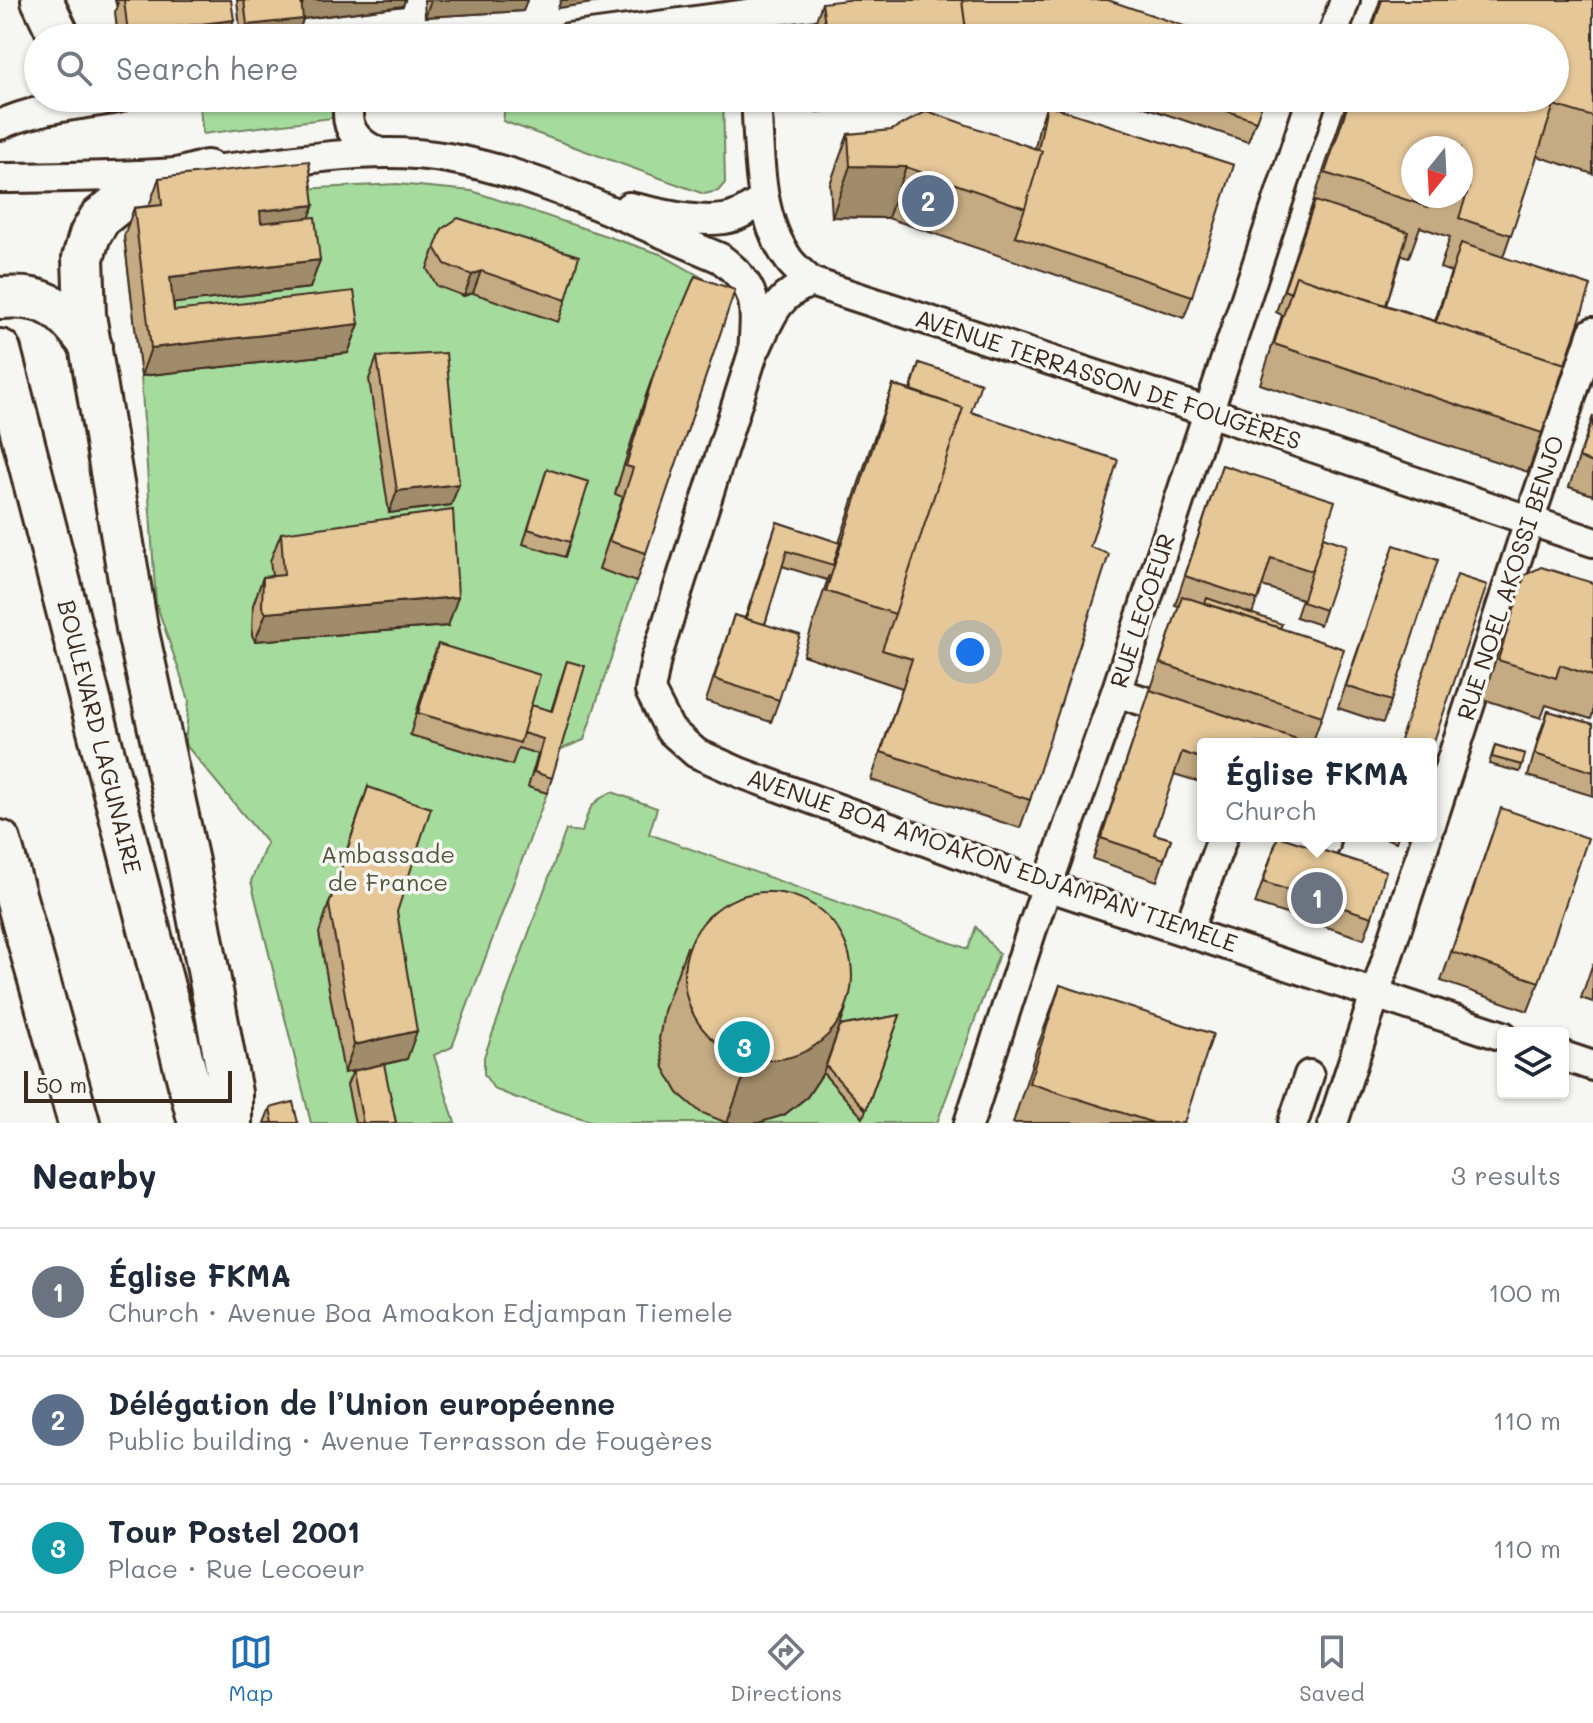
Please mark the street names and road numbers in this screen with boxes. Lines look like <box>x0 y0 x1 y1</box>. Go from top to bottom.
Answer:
street label: AVENUE TERRASSON DE FOUGÈRES <box>912 301 1305 456</box>
street label: RUE NOEL AKOSSI BENJO <box>1449 431 1570 724</box>
street label: RUE LECOEUR <box>1102 529 1181 692</box>
street label: BOULEVARD LAGUNAIRE <box>51 596 150 877</box>
street label: AVENUE BOA AMOAKON EDJAMPAN TIEMELE <box>743 761 1242 958</box>

